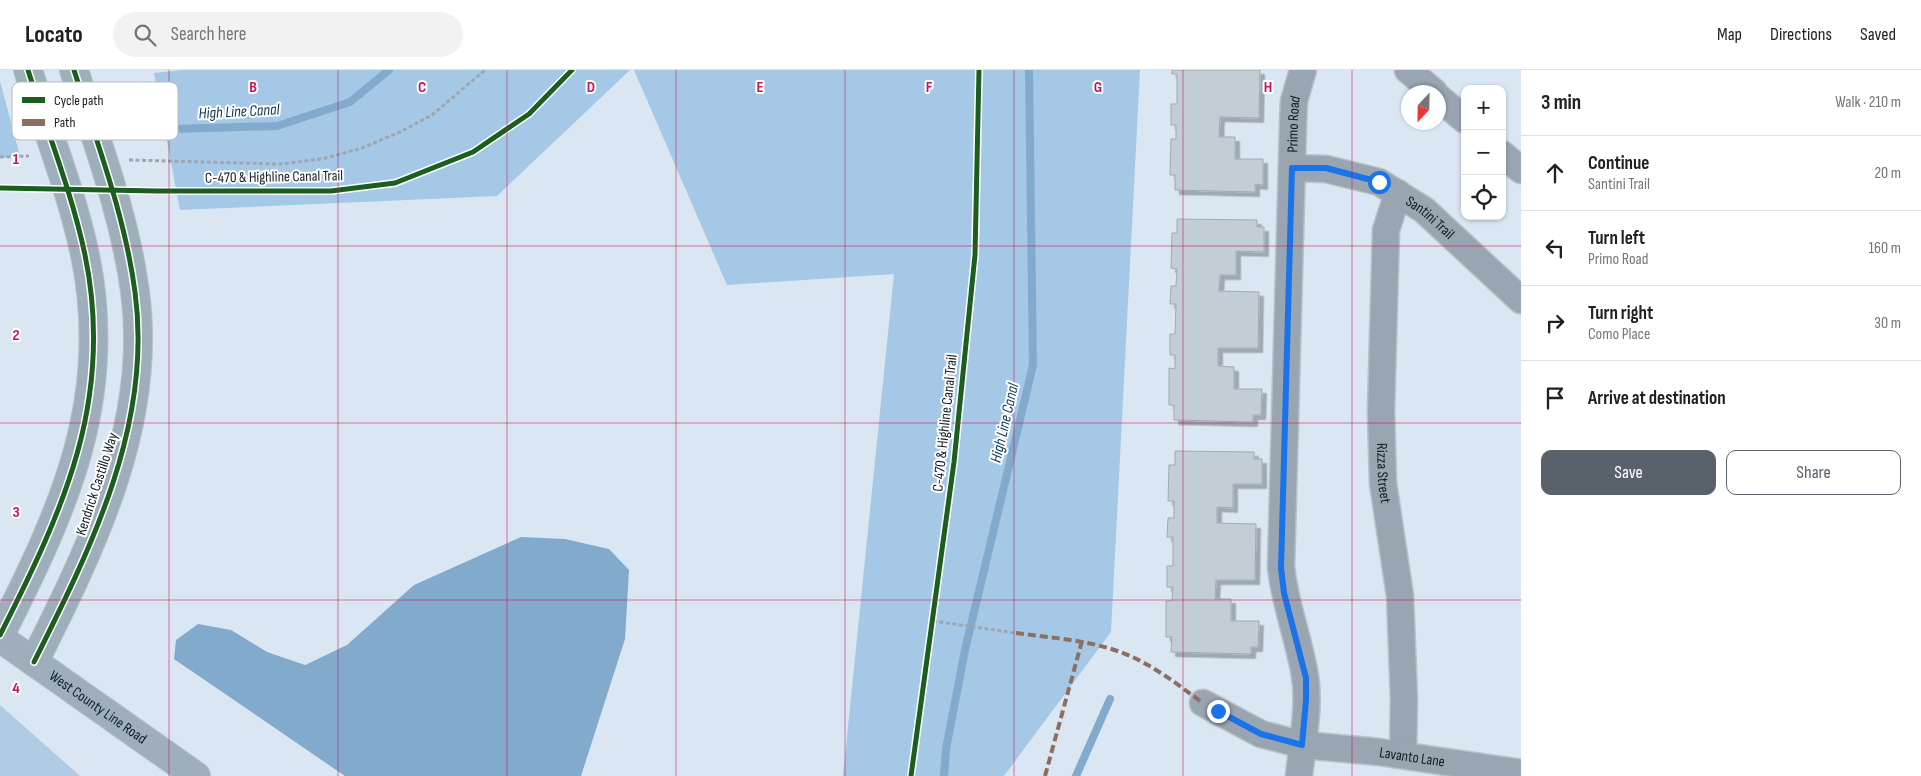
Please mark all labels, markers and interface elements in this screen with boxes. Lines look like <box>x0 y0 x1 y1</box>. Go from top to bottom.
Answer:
search box <box>113 12 463 57</box>
text: Locato <box>25 20 83 49</box>
icon: search <box>131 21 159 49</box>
text: Search here <box>171 23 246 46</box>
text: Map <box>1717 24 1742 45</box>
text: Directions <box>1770 24 1832 45</box>
text: Saved <box>1860 24 1896 45</box>
text: B <box>249 78 257 97</box>
text: C <box>418 78 426 97</box>
text: D <box>587 78 595 97</box>
text: E <box>757 78 764 97</box>
text: F <box>926 78 933 97</box>
text: G <box>1094 78 1102 97</box>
text: H <box>1264 78 1272 97</box>
legend <box>12 82 178 140</box>
north arrow <box>1401 85 1446 130</box>
map controls <box>1461 85 1506 220</box>
button: + <box>1461 85 1506 130</box>
text: 3 min <box>1541 90 1581 115</box>
text: Cycle path <box>54 92 104 109</box>
text: Walk · 210 m <box>1835 93 1901 112</box>
street label: Primo Road <box>1283 94 1305 153</box>
water label: High Line Canal <box>198 100 281 124</box>
text: Path <box>54 114 75 131</box>
button: − <box>1461 130 1506 175</box>
text: 1 <box>13 150 20 169</box>
text: Continue <box>1588 152 1649 175</box>
icon: ahead <box>1541 159 1569 187</box>
text: 20 m <box>1874 164 1901 183</box>
street label: C-470 & Highline Canal Trail <box>205 166 343 188</box>
route start <box>1368 171 1391 194</box>
button: locate <box>1461 175 1506 220</box>
text: Santini Trail <box>1588 175 1650 194</box>
street label: Santini Trail <box>1402 192 1459 243</box>
text: Turn left <box>1588 227 1645 250</box>
icon: left <box>1541 234 1569 262</box>
text: 160 m <box>1868 239 1901 258</box>
text: Primo Road <box>1588 250 1648 269</box>
text: Turn right <box>1588 302 1653 325</box>
icon: right <box>1541 309 1569 337</box>
text: 30 m <box>1874 314 1901 333</box>
text: Como Place <box>1588 325 1650 344</box>
text: 2 <box>12 326 20 345</box>
street label: C-470 & Highline Canal Trail <box>928 353 962 493</box>
water label: High Line Canal <box>987 380 1024 465</box>
icon: arrive <box>1541 384 1569 412</box>
text: Arrive at destination <box>1588 387 1726 410</box>
street label: Kendrick Castillo Way <box>71 430 123 538</box>
street label: Rizza Street <box>1372 443 1395 505</box>
button: Save <box>1541 450 1716 495</box>
button: Share <box>1726 450 1901 495</box>
text: 3 <box>12 503 20 522</box>
street label: West County Line Road <box>46 666 151 748</box>
text: 4 <box>12 679 20 698</box>
route end <box>1207 700 1230 723</box>
street label: Lavanto Lane <box>1378 743 1446 771</box>

